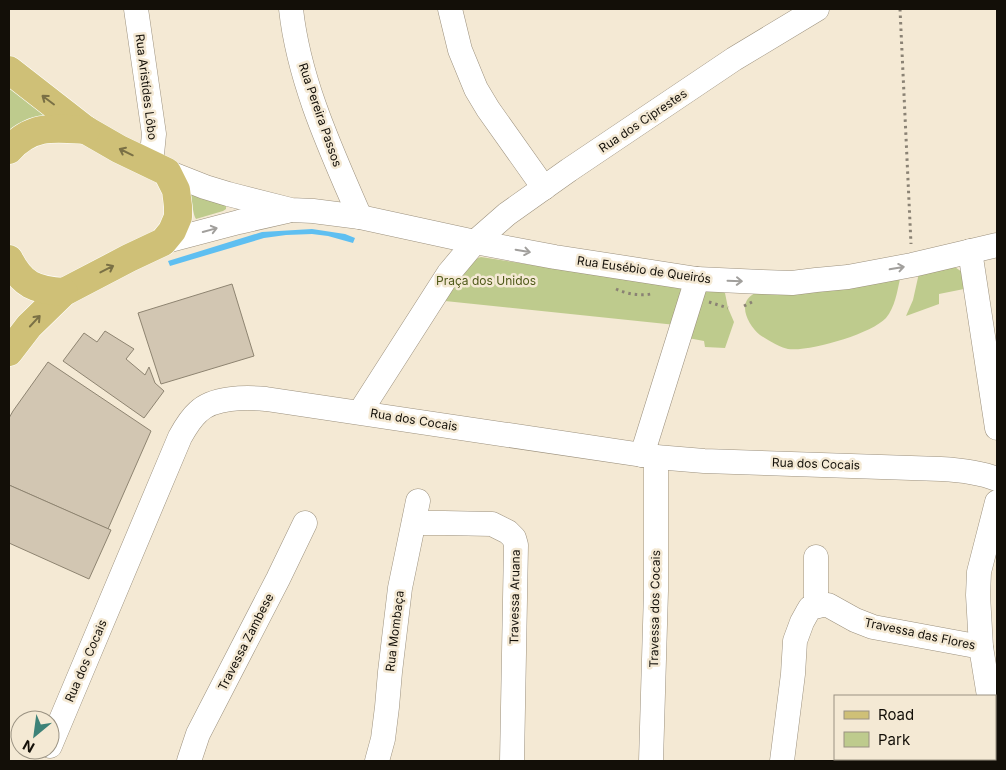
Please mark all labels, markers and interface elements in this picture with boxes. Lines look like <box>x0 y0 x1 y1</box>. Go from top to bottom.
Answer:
street label: Rua Aristídes Lôbo <box>133 33 160 141</box>
street label: Rua Pereira Passos <box>296 61 345 169</box>
street label: Rua dos Ciprestes <box>596 86 690 156</box>
one-way arrow <box>42 95 55 106</box>
one-way arrow <box>119 147 134 156</box>
one-way arrow <box>201 224 217 234</box>
one-way arrow <box>514 246 530 256</box>
street label: Rua Eusébio de Queirós <box>576 253 712 286</box>
one-way arrow <box>888 262 904 272</box>
one-way arrow <box>99 264 114 273</box>
park label: Praça dos Unidos <box>436 273 536 288</box>
one-way arrow <box>727 277 743 286</box>
one-way arrow <box>29 314 41 327</box>
street label: Rua dos Cocais <box>369 405 459 434</box>
street label: Rua dos Cocais <box>772 454 860 473</box>
street label: Travessa Aruana <box>506 549 523 645</box>
street label: Travessa dos Cocais <box>646 550 663 668</box>
street label: Rua Mombaça <box>382 590 407 672</box>
street label: Travessa Zambese <box>215 591 277 693</box>
street label: Travessa das Flores <box>863 614 977 653</box>
street label: Rua dos Cocais <box>61 617 110 704</box>
legend <box>834 695 996 760</box>
text: Road <box>878 705 914 724</box>
north arrow <box>10 710 60 760</box>
text: Park <box>878 730 911 749</box>
text: N <box>20 737 37 757</box>

